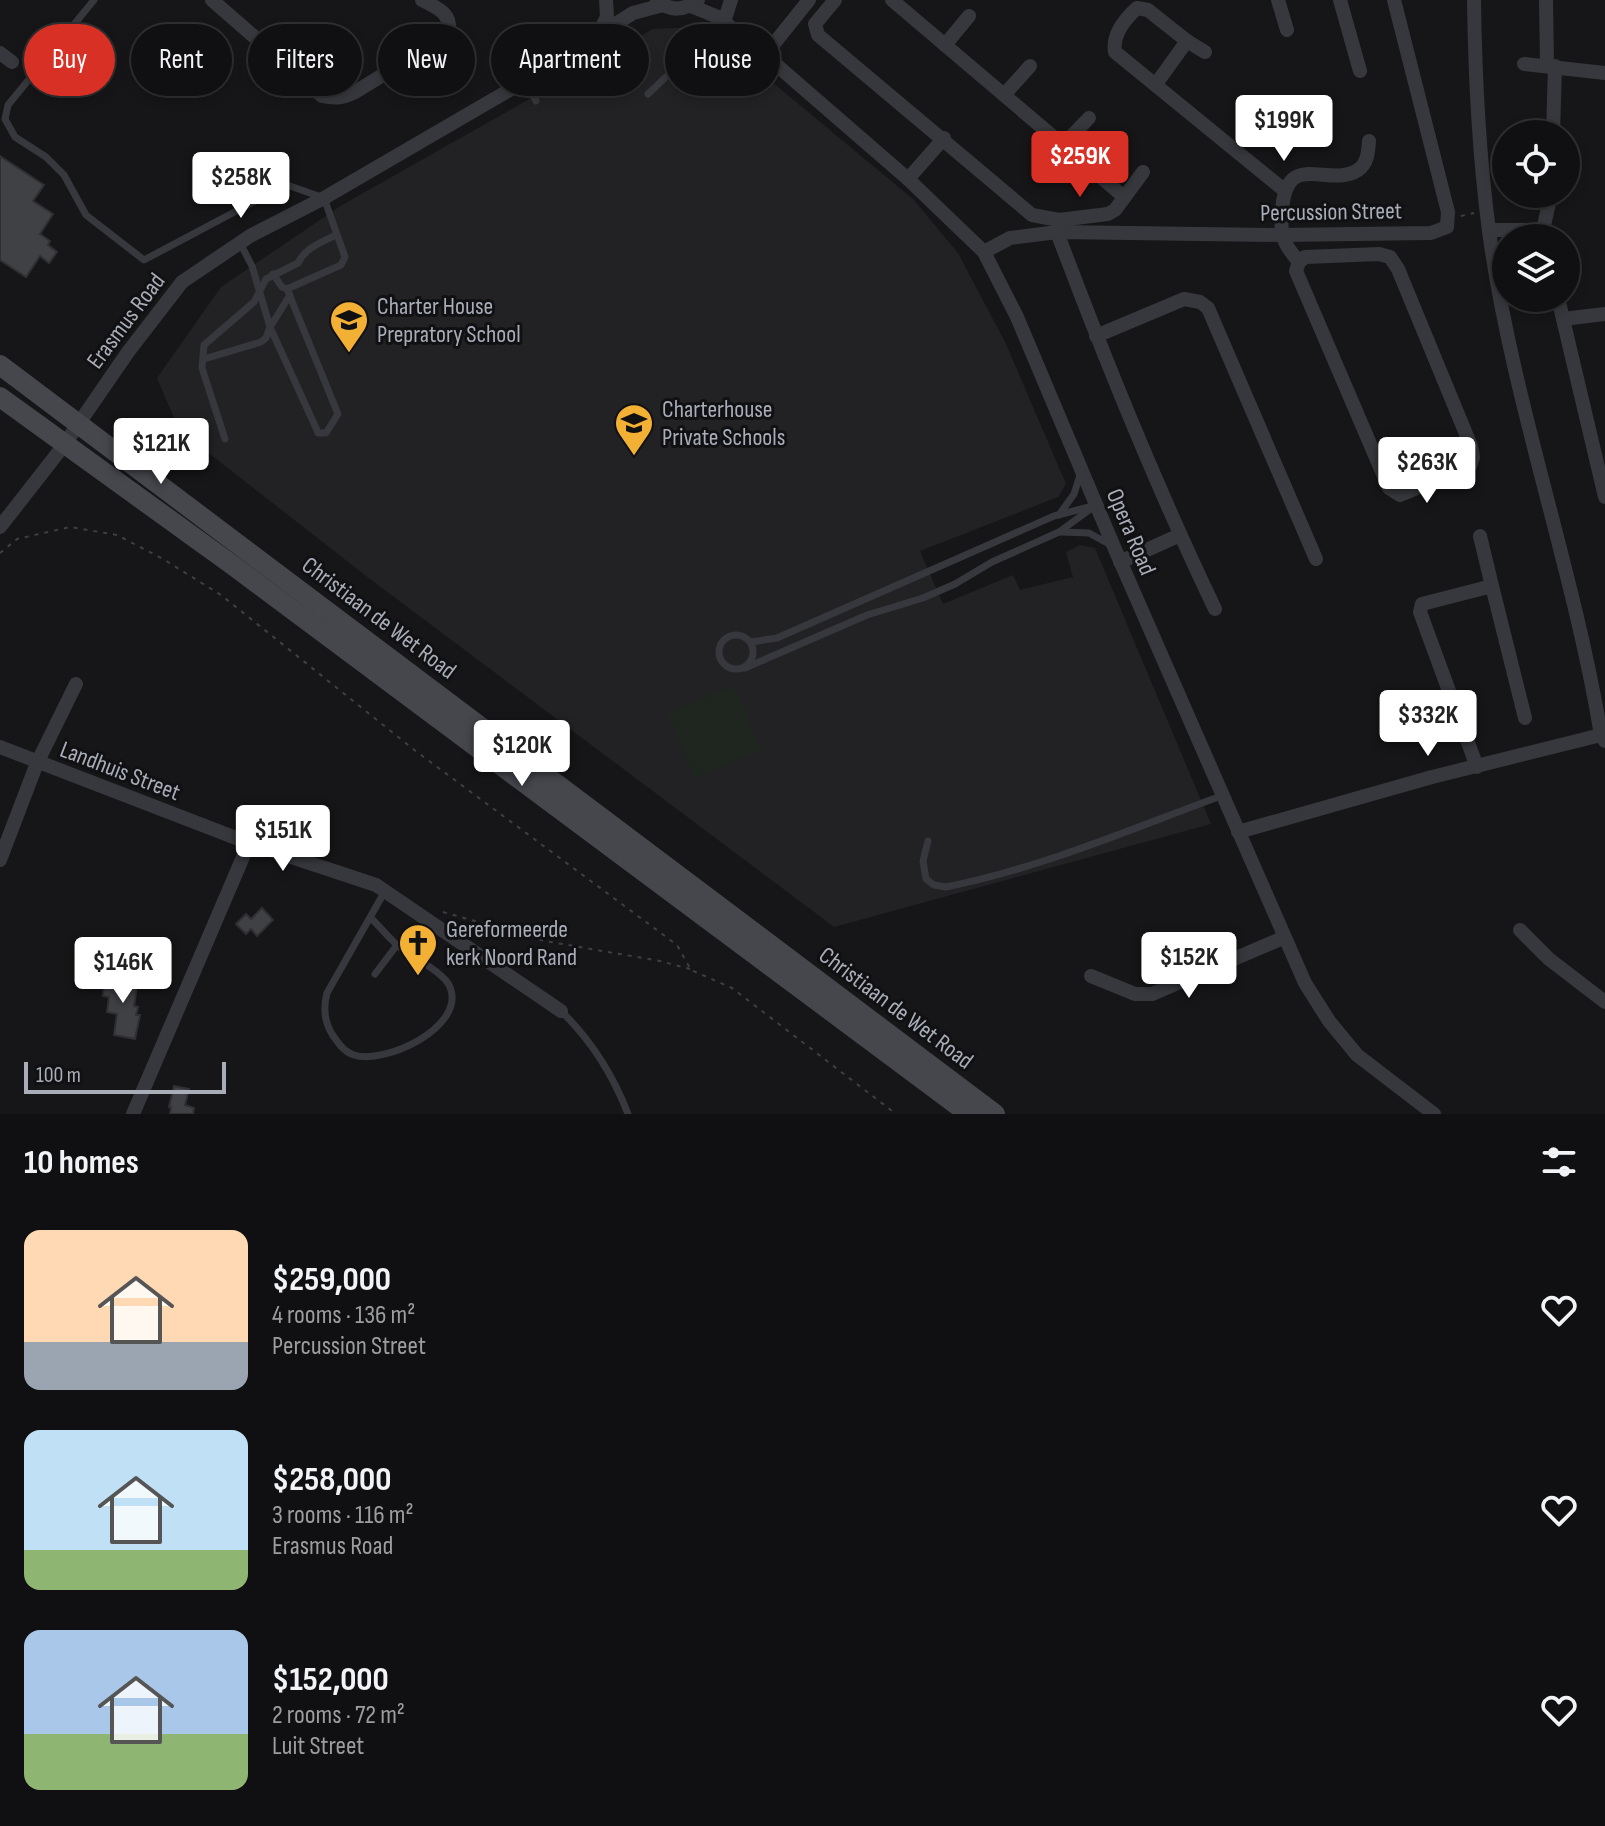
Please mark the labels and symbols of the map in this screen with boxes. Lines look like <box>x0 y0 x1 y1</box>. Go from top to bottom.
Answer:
pin: $199K <box>1228 95 1340 163</box>
pin: $259K <box>1024 131 1136 199</box>
pin: $258K <box>185 152 297 220</box>
street label: Percussion Street <box>1260 196 1402 228</box>
street label: Erasmus Road <box>81 268 171 374</box>
place label: Charter House Prepratory School <box>377 292 521 349</box>
school or university icon: Charter House Prepratory School <box>328 299 370 354</box>
place label: Charterhouse Private Schools <box>662 395 785 452</box>
school or university icon: Charterhouse Private Schools <box>613 402 655 457</box>
pin: $121K <box>105 418 217 486</box>
pin: $263K <box>1371 437 1483 505</box>
street label: Opera Road <box>1100 484 1162 580</box>
street label: Christiaan de Wet Road <box>296 551 462 685</box>
pin: $332K <box>1372 690 1484 758</box>
pin: $120K <box>466 720 578 788</box>
street label: Landhuis Street <box>56 735 184 807</box>
pin: $151K <box>227 805 339 873</box>
place label: Gereformeerde kerk Noord Rand <box>446 915 577 972</box>
church icon: Gereformeerde kerk Noord Rand <box>397 922 439 977</box>
pin: $152K <box>1133 932 1245 1000</box>
pin: $146K <box>67 937 179 1005</box>
street label: Christiaan de Wet Road <box>813 941 979 1075</box>
scale bar <box>24 1058 226 1094</box>

